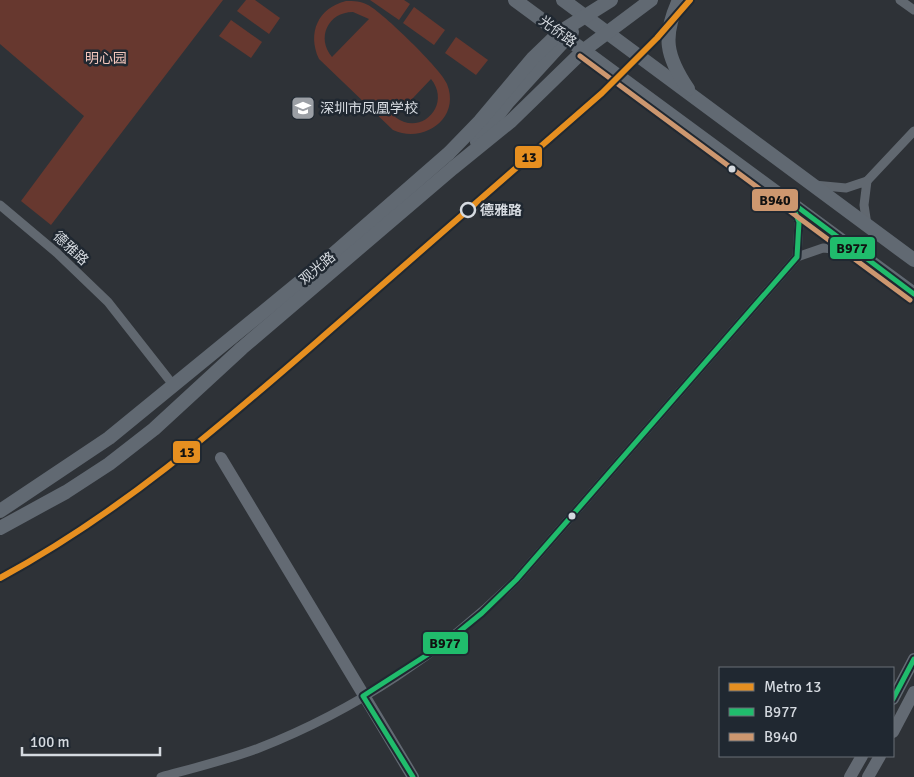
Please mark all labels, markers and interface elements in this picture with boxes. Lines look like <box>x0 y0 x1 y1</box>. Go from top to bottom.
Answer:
street label: 光侨路 <box>536 12 580 51</box>
park label: 明心园 <box>85 50 127 67</box>
school or university icon: 深圳市凤凰学校 <box>290 95 316 121</box>
place label: 深圳市凤凰学校 <box>320 100 418 117</box>
line badge: 13 <box>514 145 543 169</box>
text: 13 <box>521 149 537 166</box>
unlabelled marker <box>727 164 737 174</box>
line badge: B940 <box>751 188 799 212</box>
text: B940 <box>759 192 791 209</box>
marker: 德雅路 <box>460 202 476 218</box>
place label: 德雅路 <box>480 202 522 219</box>
street label: 德雅路 <box>50 228 92 269</box>
line badge: B977 <box>829 236 876 260</box>
text: B977 <box>836 240 868 257</box>
street label: 观光路 <box>296 248 339 288</box>
line badge: 13 <box>172 440 201 464</box>
text: 13 <box>179 444 195 461</box>
unlabelled marker <box>567 511 577 521</box>
line badge: B977 <box>422 631 469 655</box>
text: B977 <box>429 635 461 652</box>
legend <box>719 667 894 757</box>
text: Metro 13 <box>764 678 821 696</box>
text: B977 <box>764 703 797 721</box>
scale bar <box>22 724 160 756</box>
text: B940 <box>764 728 797 746</box>
text: 100 m <box>30 733 70 751</box>

